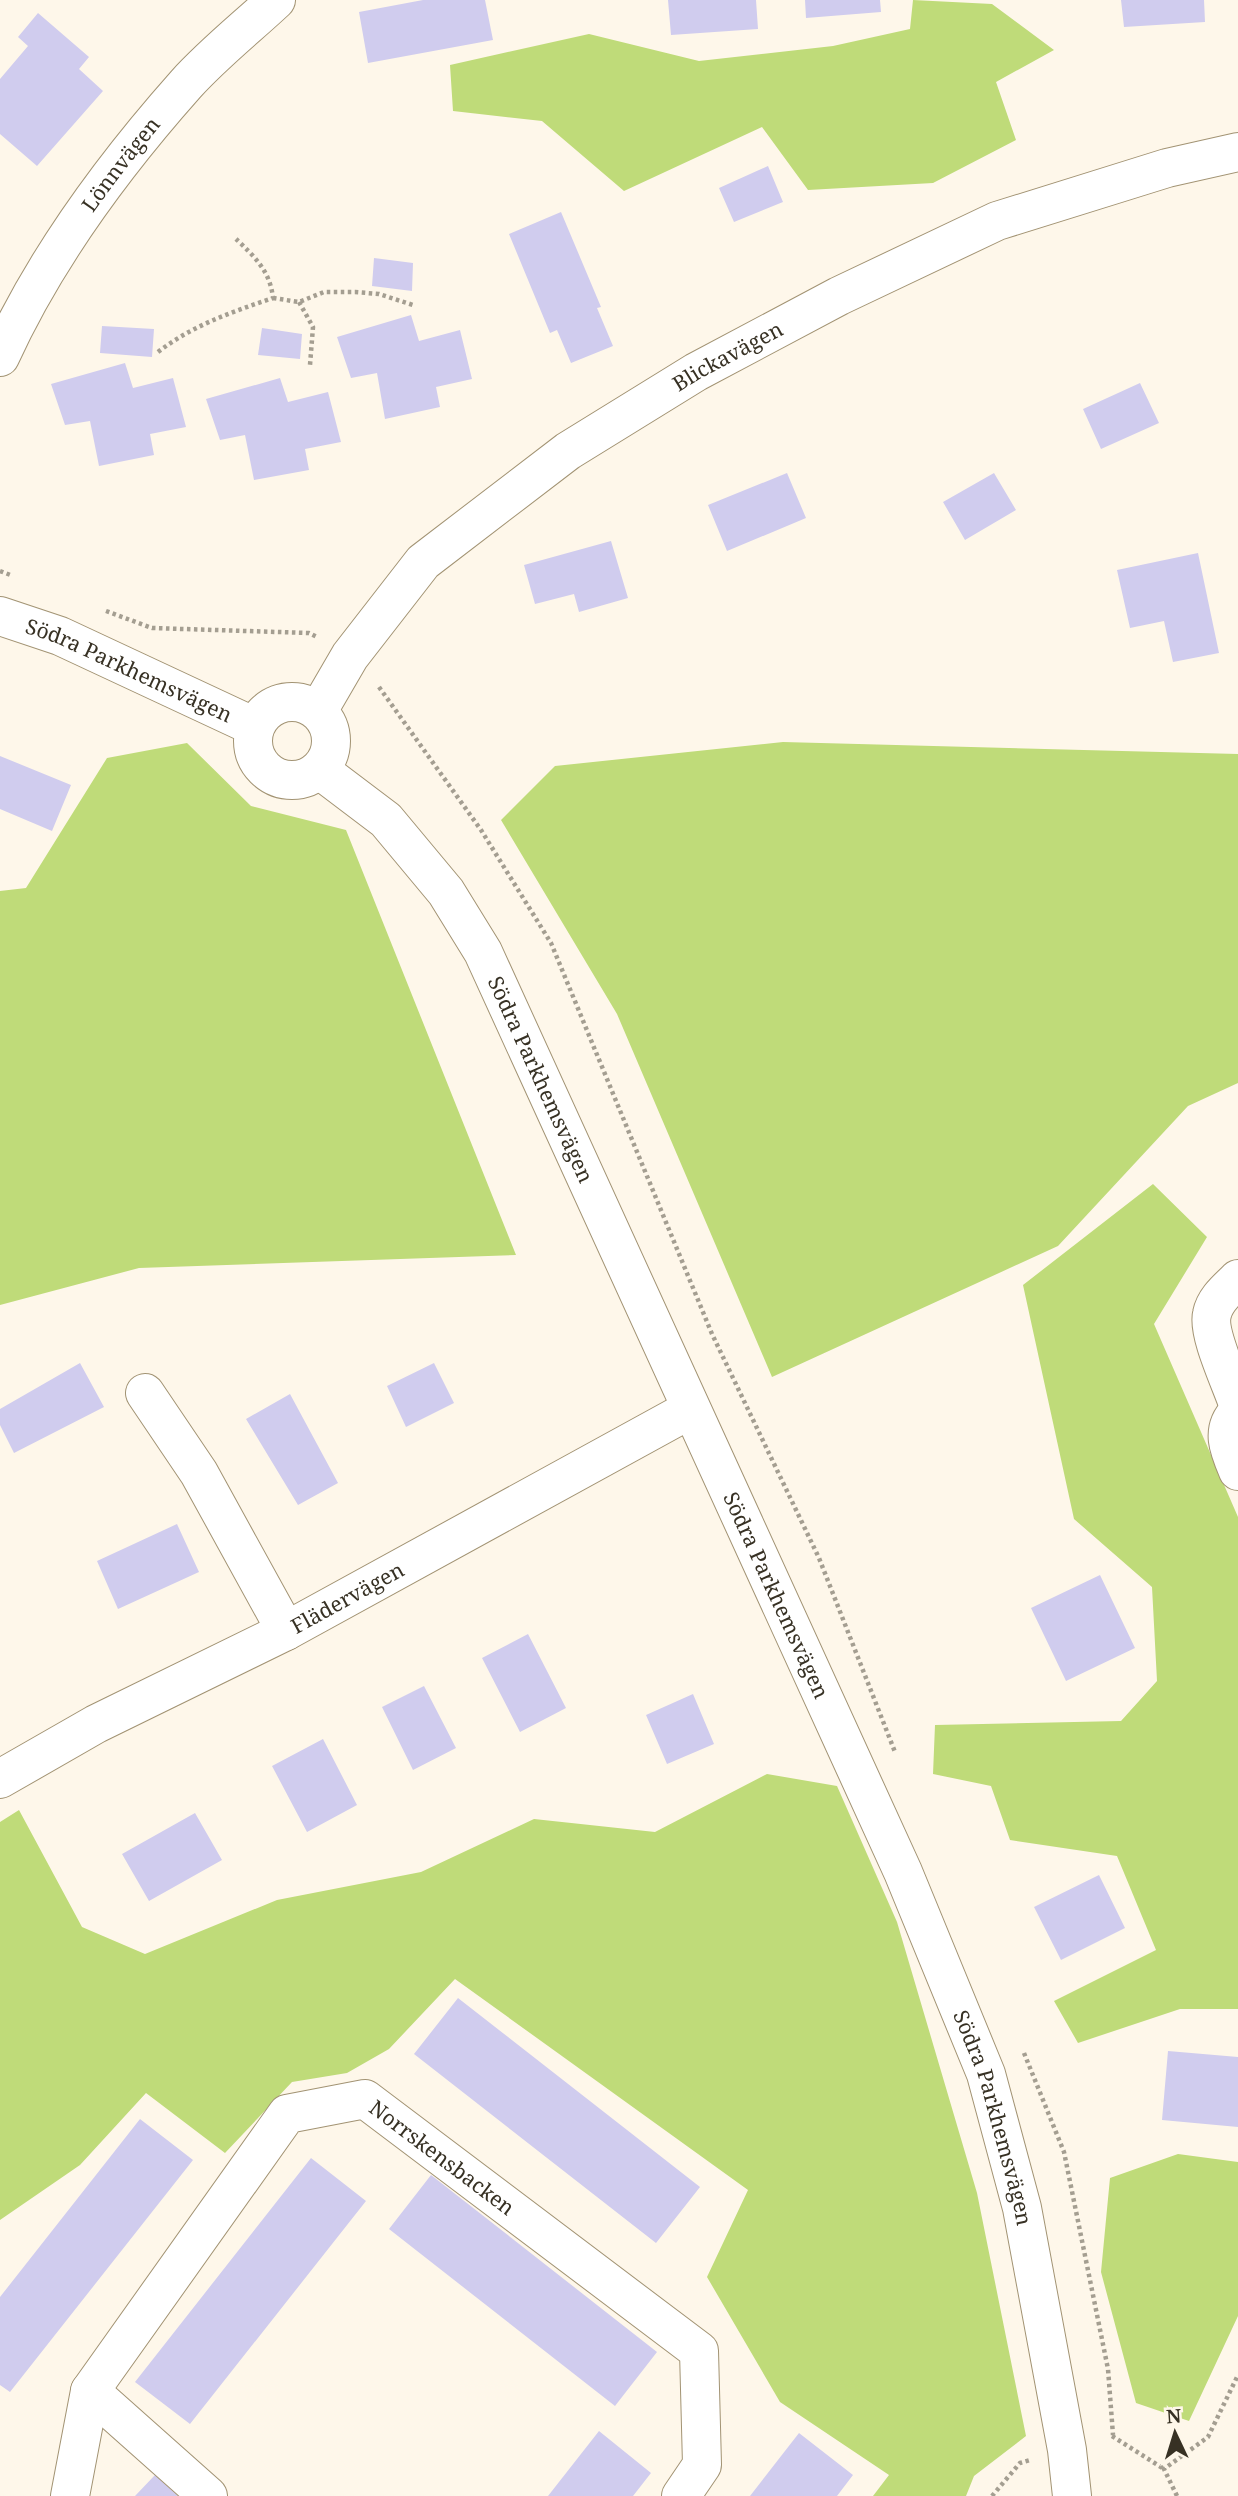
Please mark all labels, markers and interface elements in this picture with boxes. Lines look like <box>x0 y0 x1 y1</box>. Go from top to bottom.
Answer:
street label: Lönnvägen <box>75 111 166 217</box>
street label: Blickavägen <box>667 315 787 397</box>
street label: Södra Parkhemsvägen <box>22 612 237 729</box>
street label: Södra Parkhemsvägen <box>482 972 600 1187</box>
street label: Södra Parkhemsvägen <box>717 1487 836 1703</box>
street label: Flädervägen <box>286 1555 409 1640</box>
street label: Södra Parkhemsvägen <box>947 2006 1039 2228</box>
street label: Norrskensbacken <box>364 2093 521 2221</box>
north arrow <box>1140 2398 1210 2468</box>
text: N <box>1165 2403 1182 2430</box>

